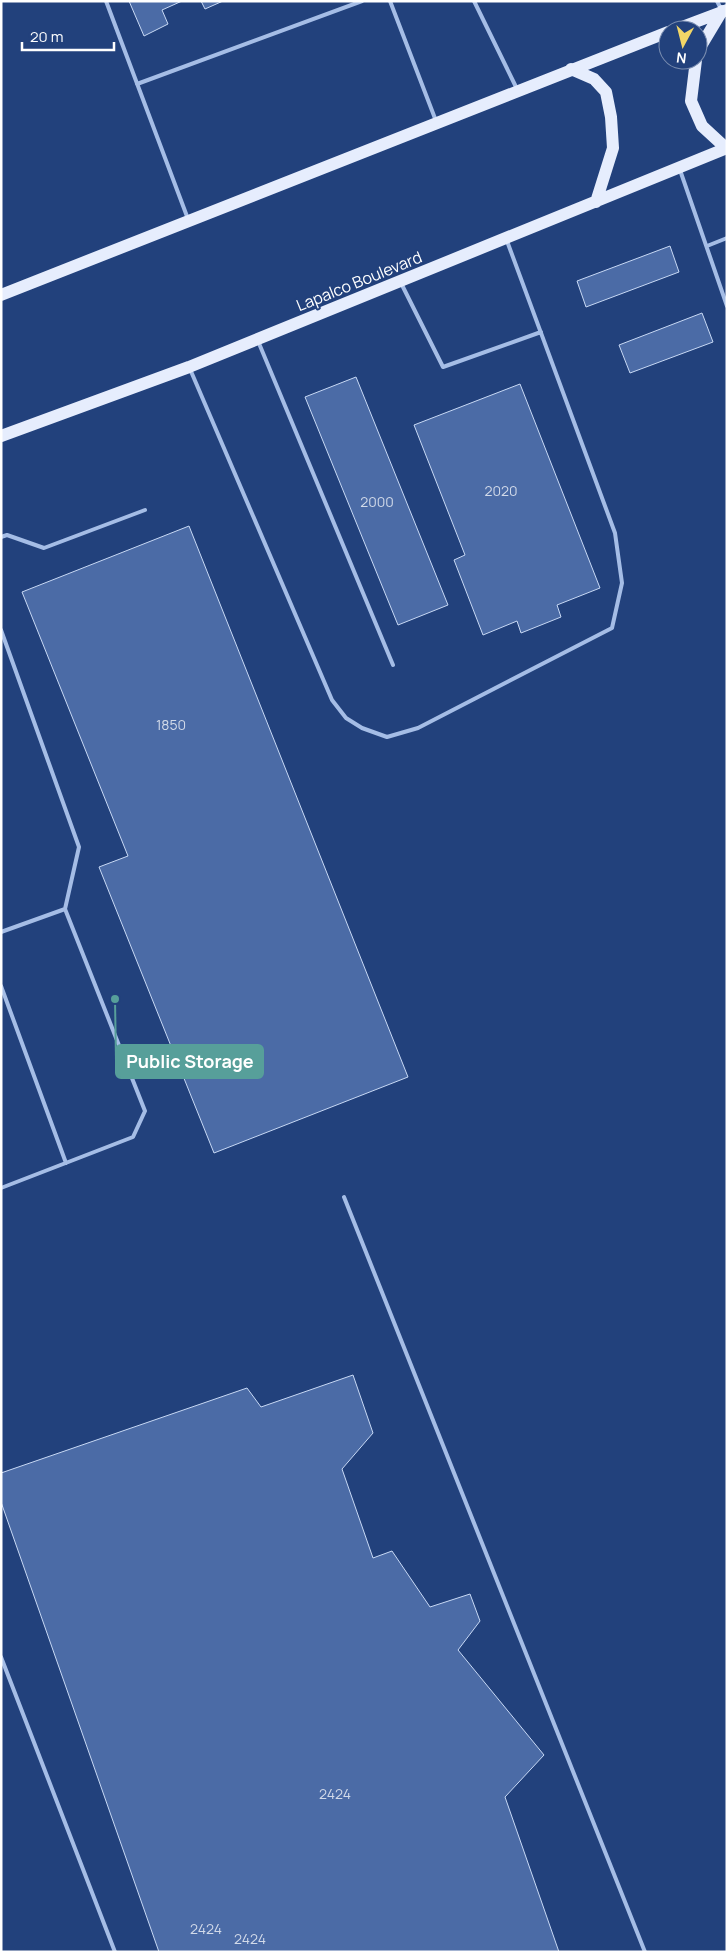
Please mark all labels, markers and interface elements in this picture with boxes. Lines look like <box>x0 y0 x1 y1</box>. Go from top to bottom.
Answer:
scale bar <box>22 20 115 52</box>
north arrow <box>658 20 708 70</box>
text: 20 m <box>30 26 63 47</box>
text: N <box>675 48 688 68</box>
street label: Lapalco Boulevard <box>293 246 425 316</box>
house number: 2020 <box>484 481 518 500</box>
house number: 2000 <box>360 492 394 511</box>
house number: 1850 <box>156 715 186 734</box>
callout: Public Storage <box>116 1045 263 1078</box>
text: Public Storage <box>126 1049 254 1073</box>
house number: 2424 <box>319 1784 351 1803</box>
house number: 2424 <box>190 1919 222 1938</box>
house number: 2424 <box>234 1929 266 1948</box>

